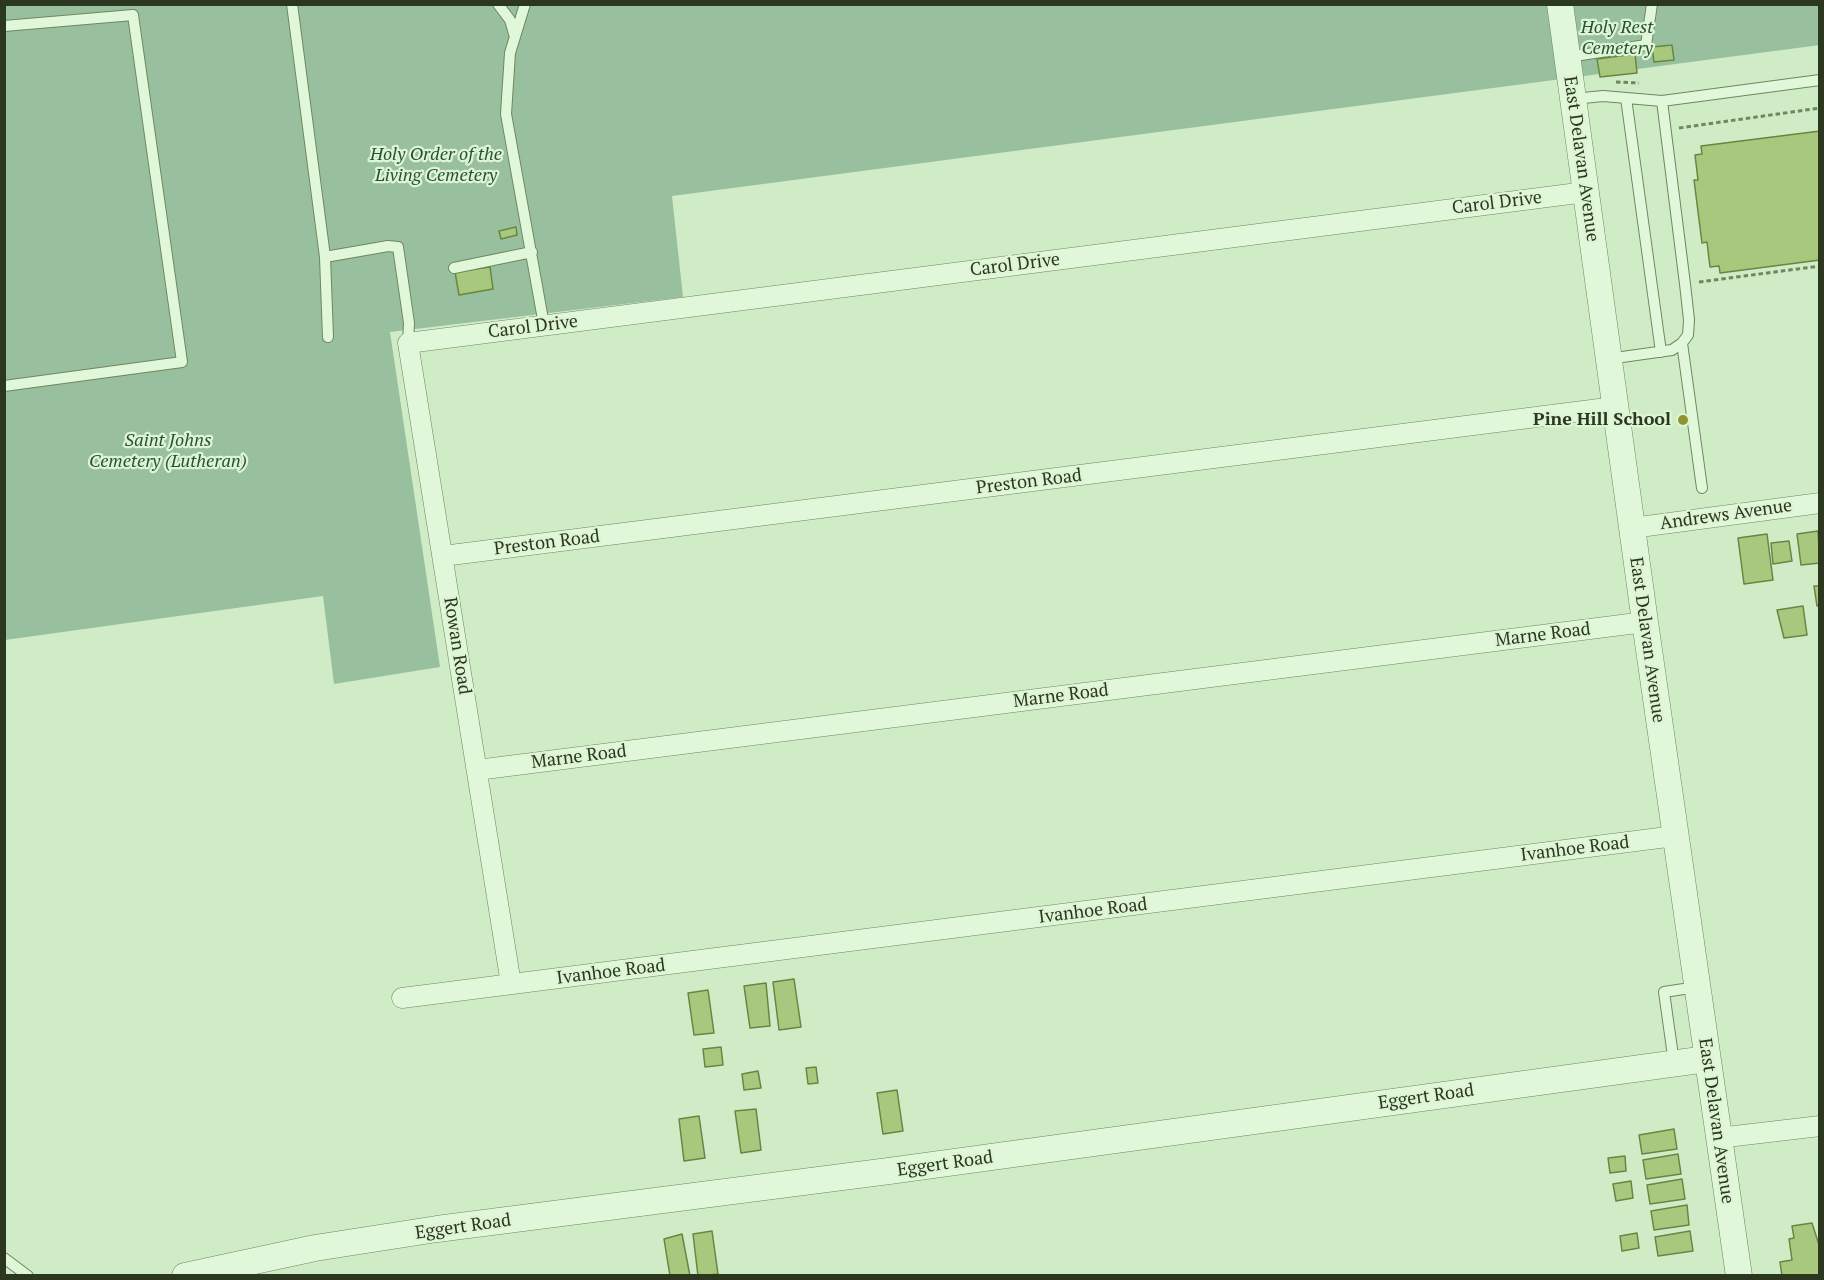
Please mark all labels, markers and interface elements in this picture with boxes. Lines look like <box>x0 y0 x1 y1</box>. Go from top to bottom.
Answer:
park label: Holy Rest Cemetery <box>1581 17 1653 60</box>
street label: East Delavan Avenue <box>1559 75 1603 243</box>
park label: Holy Order of the Living Cemetery <box>370 144 502 186</box>
street label: Carol Drive <box>1451 187 1543 219</box>
street label: Carol Drive <box>969 249 1061 281</box>
street label: Carol Drive <box>487 311 579 343</box>
place label: Pine Hill School <box>1533 409 1671 431</box>
marker: Pine Hill School <box>1676 413 1690 427</box>
park label: Saint Johns Cemetery (Lutheran) <box>89 430 247 472</box>
street label: Preston Road <box>975 465 1083 499</box>
street label: Andrews Avenue <box>1659 495 1793 535</box>
street label: Preston Road <box>493 526 601 560</box>
street label: East Delavan Avenue <box>1625 556 1669 724</box>
street label: Rowan Road <box>439 596 475 696</box>
street label: Marne Road <box>1494 618 1592 652</box>
street label: Marne Road <box>1012 679 1110 713</box>
street label: Marne Road <box>530 740 628 774</box>
street label: Ivanhoe Road <box>1519 832 1631 866</box>
street label: Ivanhoe Road <box>1037 894 1149 928</box>
street label: Ivanhoe Road <box>555 955 667 989</box>
street label: East Delavan Avenue <box>1694 1037 1738 1205</box>
street label: Eggert Road <box>1377 1080 1475 1114</box>
street label: Eggert Road <box>896 1147 994 1181</box>
street label: Eggert Road <box>414 1210 512 1244</box>

